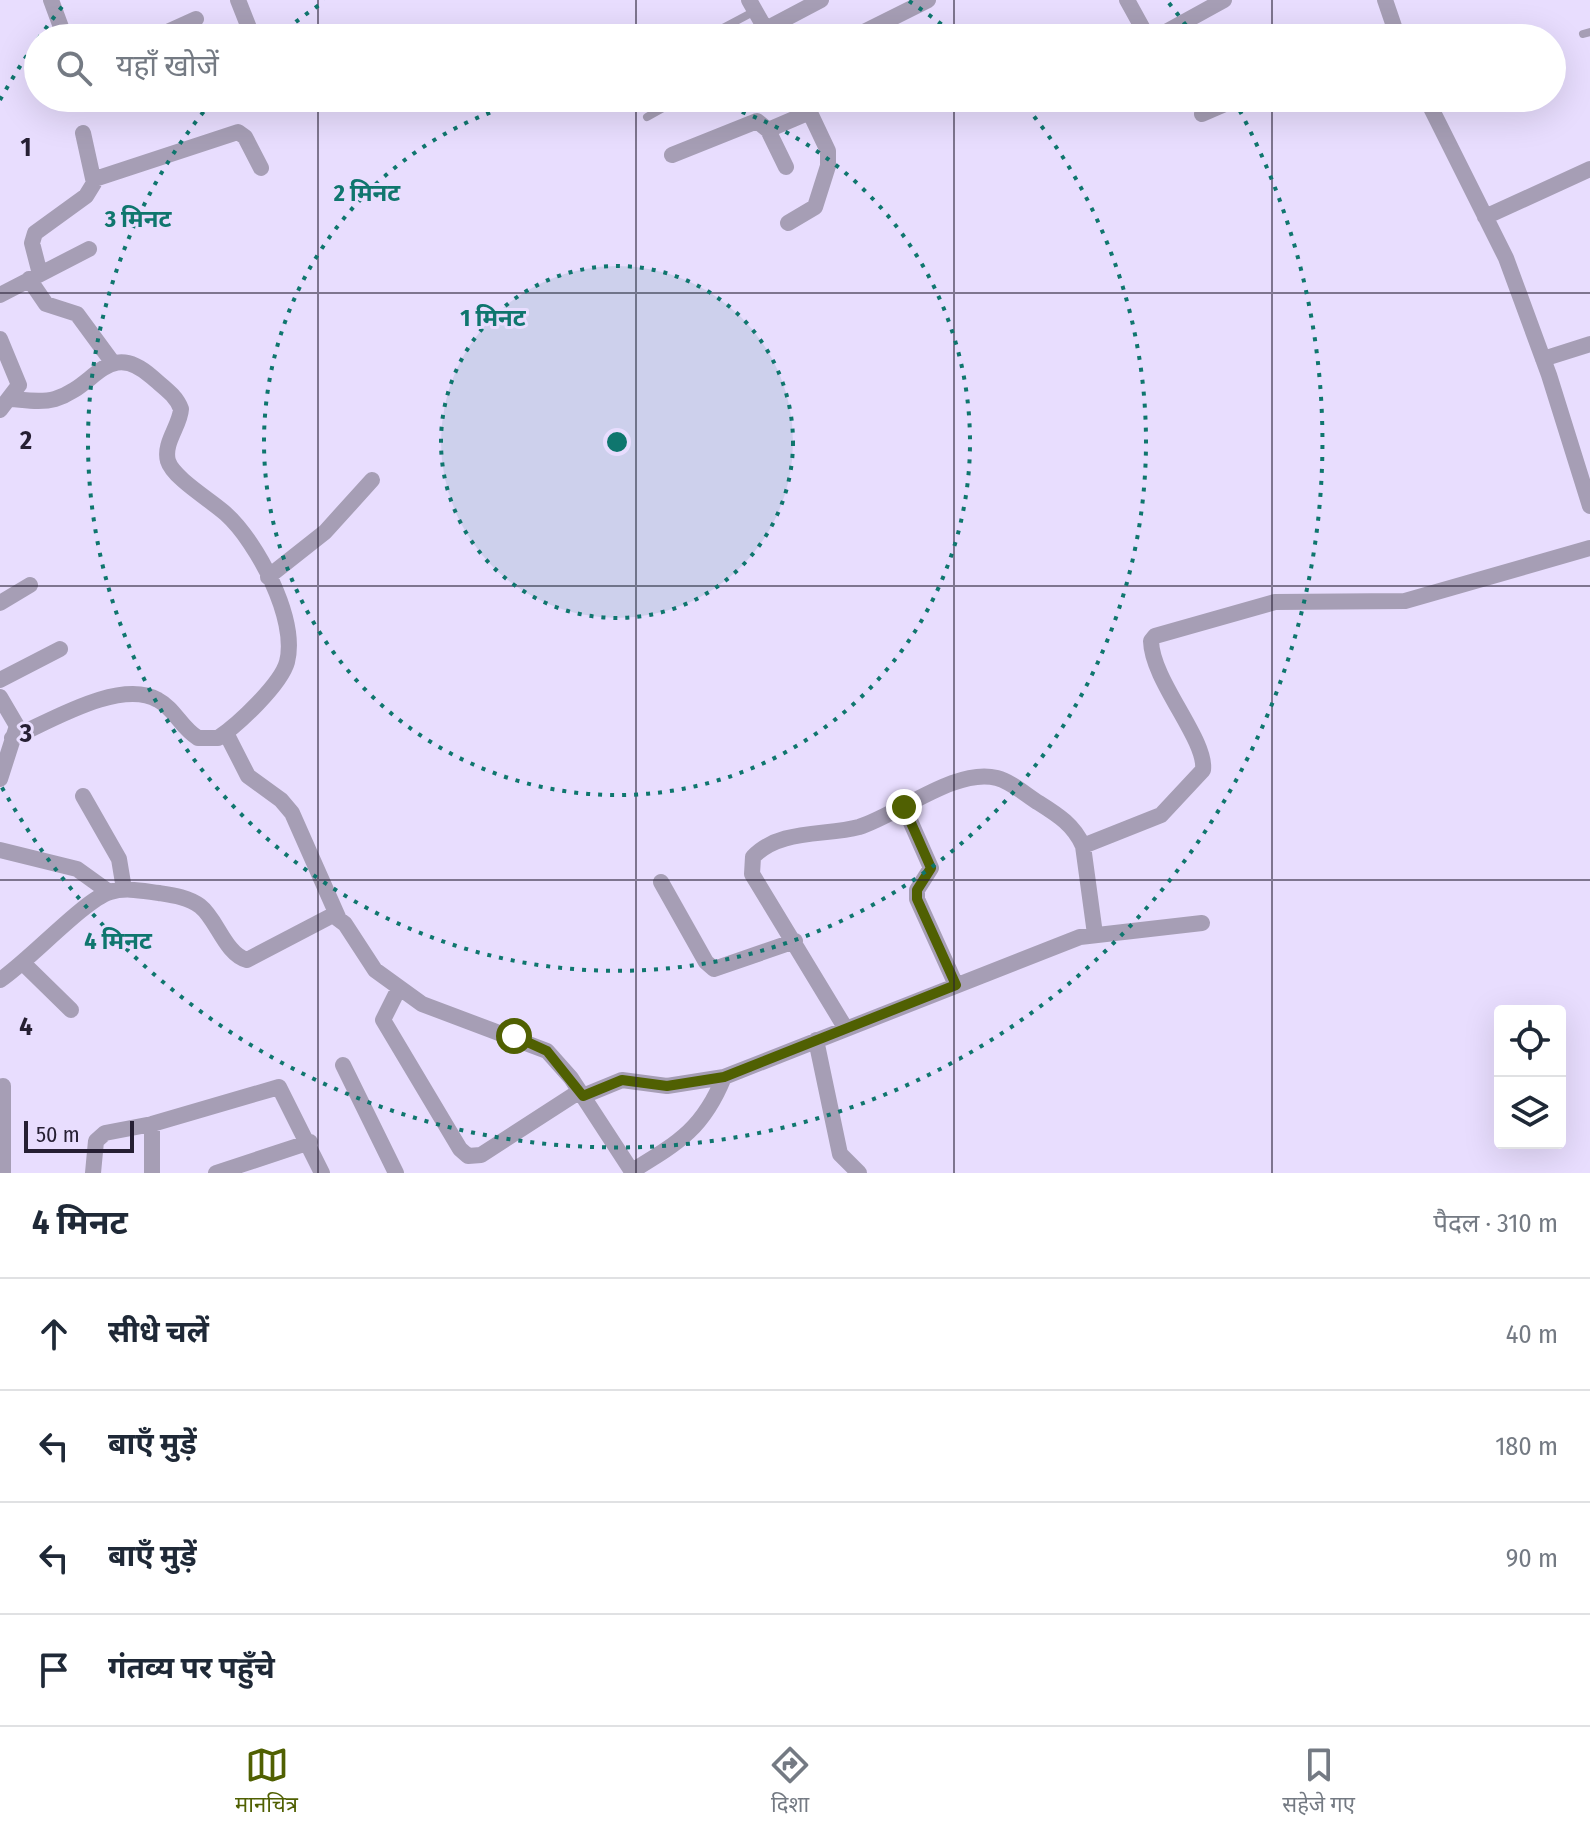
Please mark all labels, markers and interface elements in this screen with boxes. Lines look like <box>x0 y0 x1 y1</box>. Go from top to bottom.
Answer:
search box <box>24 24 1566 112</box>
icon: search <box>52 46 96 90</box>
text: यहाँ खोजें <box>116 48 219 84</box>
text: 1 <box>21 132 32 163</box>
text: 2 मिनट <box>333 179 401 207</box>
text: 3 मिनट <box>104 205 172 233</box>
text: 1 मिनट <box>460 304 527 332</box>
text: 2 <box>19 425 32 456</box>
centre of rings <box>603 428 631 456</box>
text: 3 <box>19 718 32 749</box>
route end <box>886 789 922 825</box>
text: 4 मिनट <box>84 927 153 955</box>
map controls <box>1494 1005 1566 1149</box>
button: locate <box>1494 1005 1566 1077</box>
text: 4 <box>19 1011 33 1042</box>
route start <box>496 1018 532 1054</box>
button: layers <box>1494 1077 1566 1149</box>
scale bar <box>24 1117 134 1153</box>
text: 50 m <box>36 1121 80 1148</box>
text: 4 मिनट <box>32 1202 128 1243</box>
text: पैदल · 310 m <box>1433 1208 1558 1239</box>
icon: ahead <box>32 1312 76 1356</box>
text: सीधे चलें <box>108 1314 209 1350</box>
text: 40 m <box>1506 1319 1558 1350</box>
icon: left <box>32 1424 76 1468</box>
text: बाएँ मुड़ें <box>108 1426 197 1462</box>
text: 180 m <box>1495 1431 1558 1462</box>
icon: left <box>32 1536 76 1580</box>
text: बाएँ मुड़ें <box>108 1538 197 1574</box>
text: 90 m <box>1506 1543 1558 1574</box>
icon: arrive <box>32 1648 76 1692</box>
text: गंतव्य पर पहुँचे <box>108 1650 275 1686</box>
tab: मानचित्र <box>235 1743 298 1821</box>
tab: दिशा <box>768 1743 812 1821</box>
tab: सहेजे गए <box>1282 1743 1355 1821</box>

